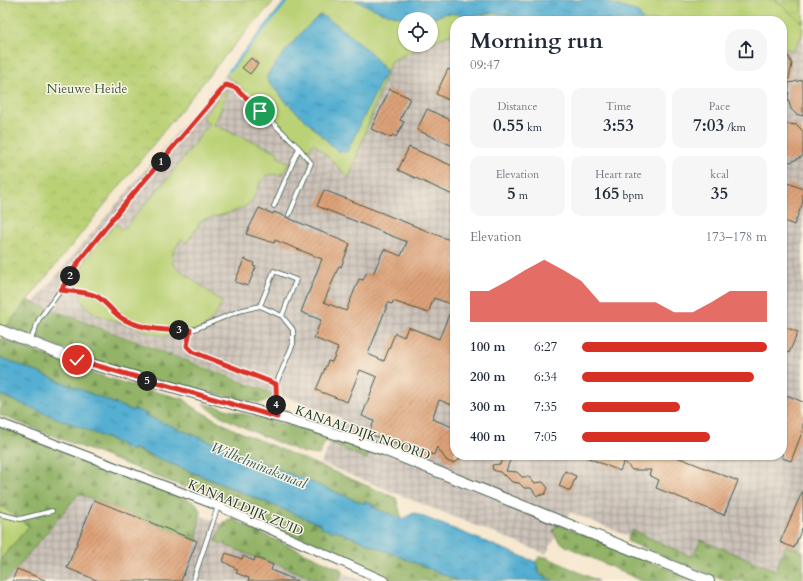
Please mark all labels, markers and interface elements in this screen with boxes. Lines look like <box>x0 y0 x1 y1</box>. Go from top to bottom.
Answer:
map controls <box>398 12 438 52</box>
button: locate <box>398 12 438 52</box>
text: Morning run <box>470 26 603 56</box>
button: share <box>725 29 767 71</box>
text: 09:47 <box>470 56 500 74</box>
park label: Nieuwe Heide <box>47 80 128 98</box>
pin <box>243 94 277 128</box>
text: Distance <box>497 99 538 114</box>
text: Time <box>606 99 631 114</box>
text: Pace <box>709 99 730 114</box>
icon: arrive <box>249 100 271 122</box>
text: 0.55 <box>493 114 524 137</box>
text: 3:53 <box>603 114 634 137</box>
text: 7:03 <box>693 114 724 137</box>
text: km <box>524 120 542 135</box>
text: /km <box>724 120 746 135</box>
pin: 1 <box>151 152 171 172</box>
text: 1 <box>158 154 164 169</box>
text: Elevation <box>496 167 539 182</box>
text: Heart rate <box>595 167 642 182</box>
text: kcal <box>710 167 729 182</box>
text: 5 <box>507 182 516 205</box>
text: 165 <box>593 182 620 205</box>
text: 35 <box>711 182 728 205</box>
text: m <box>516 188 528 203</box>
text: bpm <box>620 188 644 203</box>
text: Elevation <box>470 228 522 246</box>
text: 173–178 m <box>705 228 767 246</box>
pin: 2 <box>60 266 80 286</box>
text: 2 <box>67 268 73 283</box>
pin: 3 <box>169 320 189 340</box>
text: 3 <box>176 322 182 337</box>
text: 100 m <box>470 338 505 356</box>
text: 6:27 <box>534 338 557 356</box>
pin <box>60 343 94 377</box>
icon: check <box>66 349 88 371</box>
text: 200 m <box>470 368 505 386</box>
text: 6:34 <box>534 368 557 386</box>
pin: 5 <box>137 371 157 391</box>
text: 5 <box>144 373 150 388</box>
pin: 4 <box>266 395 286 415</box>
text: 4 <box>273 397 279 412</box>
text: 300 m <box>470 398 505 416</box>
text: 7:35 <box>534 398 557 416</box>
street label: KANAALDIJK NOORD <box>293 401 433 465</box>
text: 400 m <box>470 428 505 446</box>
text: 7:05 <box>534 428 557 446</box>
water label: Wilhelminakanaal <box>208 438 311 494</box>
street label: KANAALDIJK ZUID <box>185 475 306 540</box>

